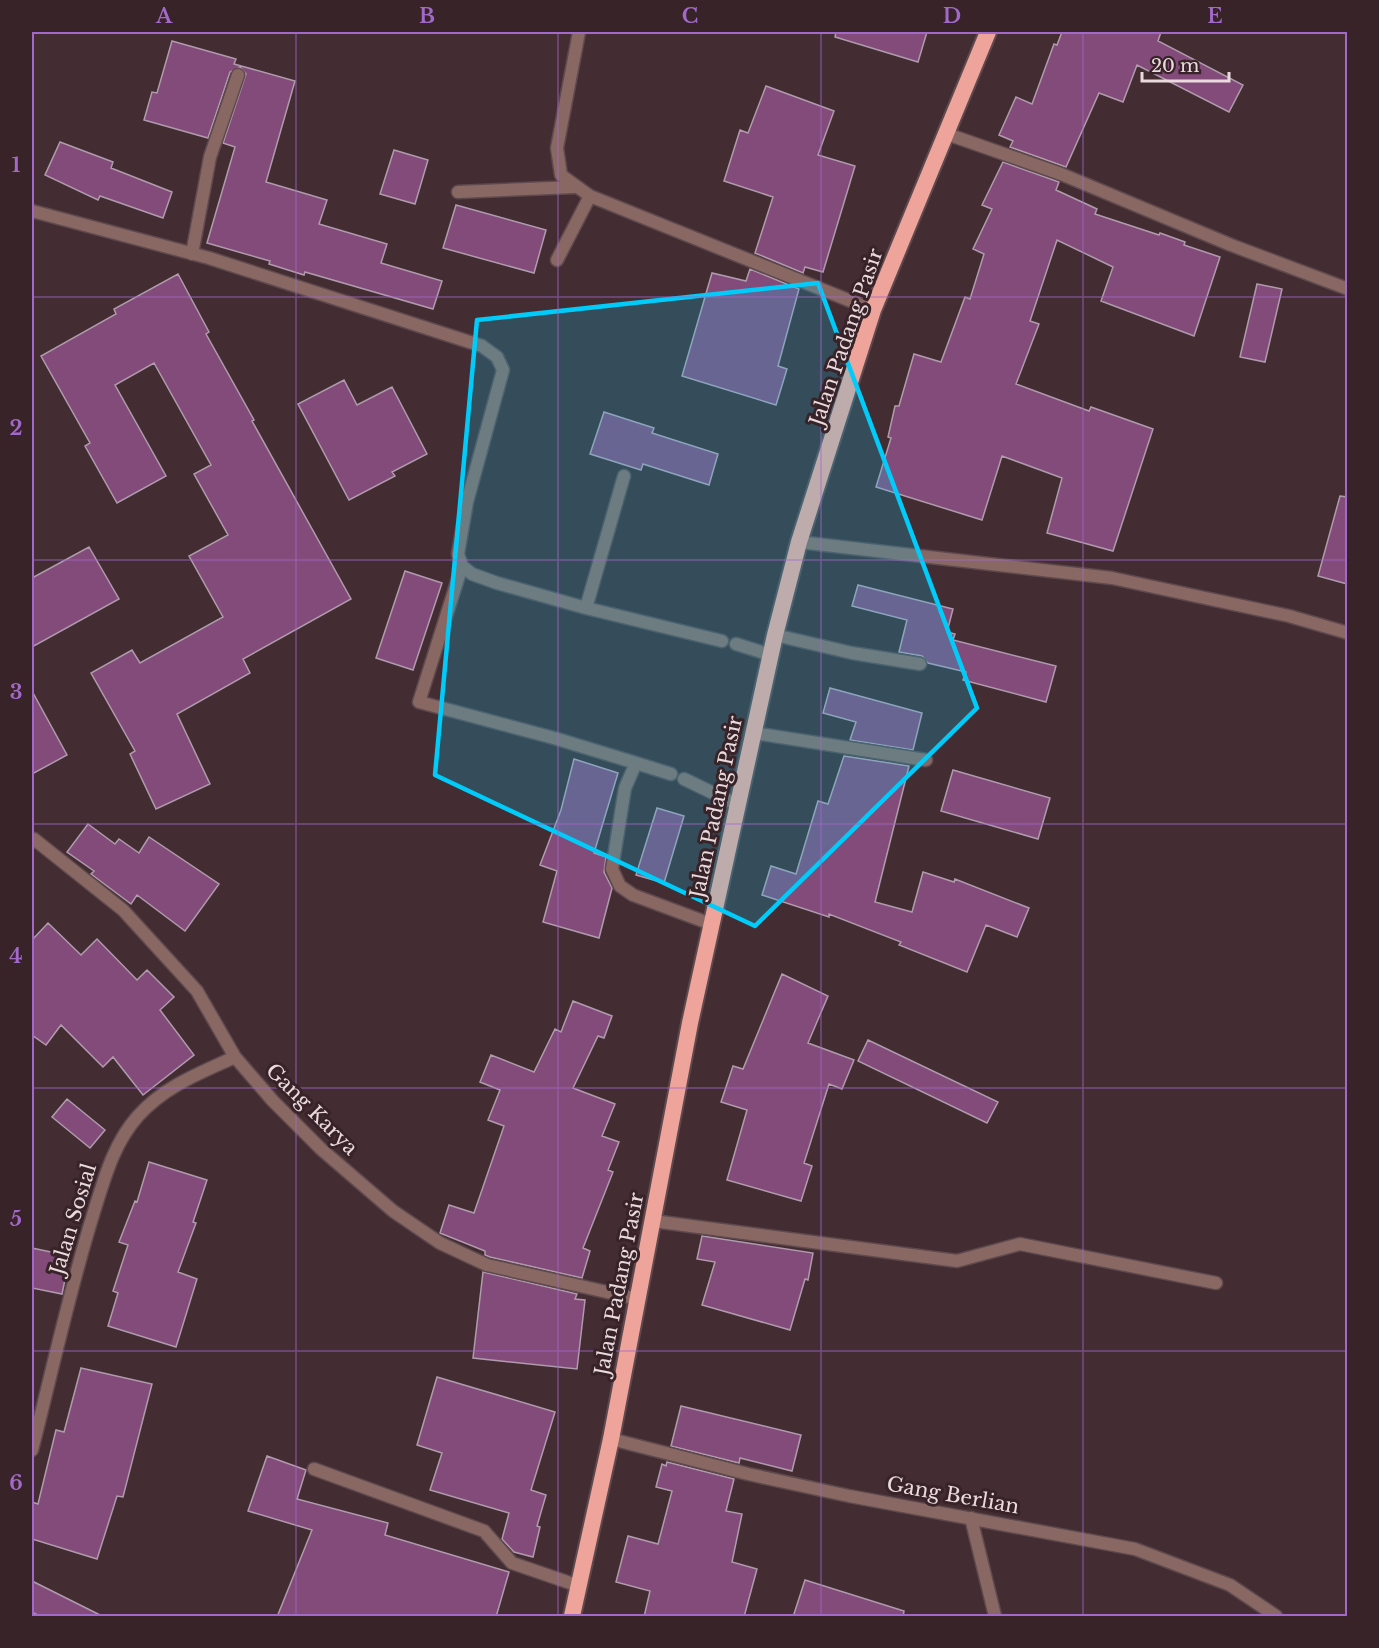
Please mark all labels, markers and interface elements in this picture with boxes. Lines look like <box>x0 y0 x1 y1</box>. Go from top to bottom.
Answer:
text: A <box>155 4 173 28</box>
text: B <box>419 4 435 28</box>
text: C <box>682 4 698 28</box>
text: D <box>943 4 961 28</box>
text: E <box>1207 4 1223 28</box>
scale bar <box>1142 45 1229 83</box>
text: 20 m <box>1151 55 1199 77</box>
text: 1 <box>12 153 21 177</box>
street label: Jalan Padang Pasir <box>803 245 888 432</box>
text: 2 <box>9 416 23 440</box>
text: 3 <box>10 680 22 704</box>
street label: Jalan Padang Pasir <box>684 713 747 903</box>
text: 4 <box>9 944 23 968</box>
street label: Gang Karya <box>261 1058 363 1160</box>
street label: Jalan Sosial <box>44 1161 101 1280</box>
street label: Jalan Padang Pasir <box>589 1190 649 1380</box>
text: 5 <box>10 1207 22 1231</box>
text: 6 <box>9 1471 23 1495</box>
street label: Gang Berlian <box>885 1472 1021 1519</box>

